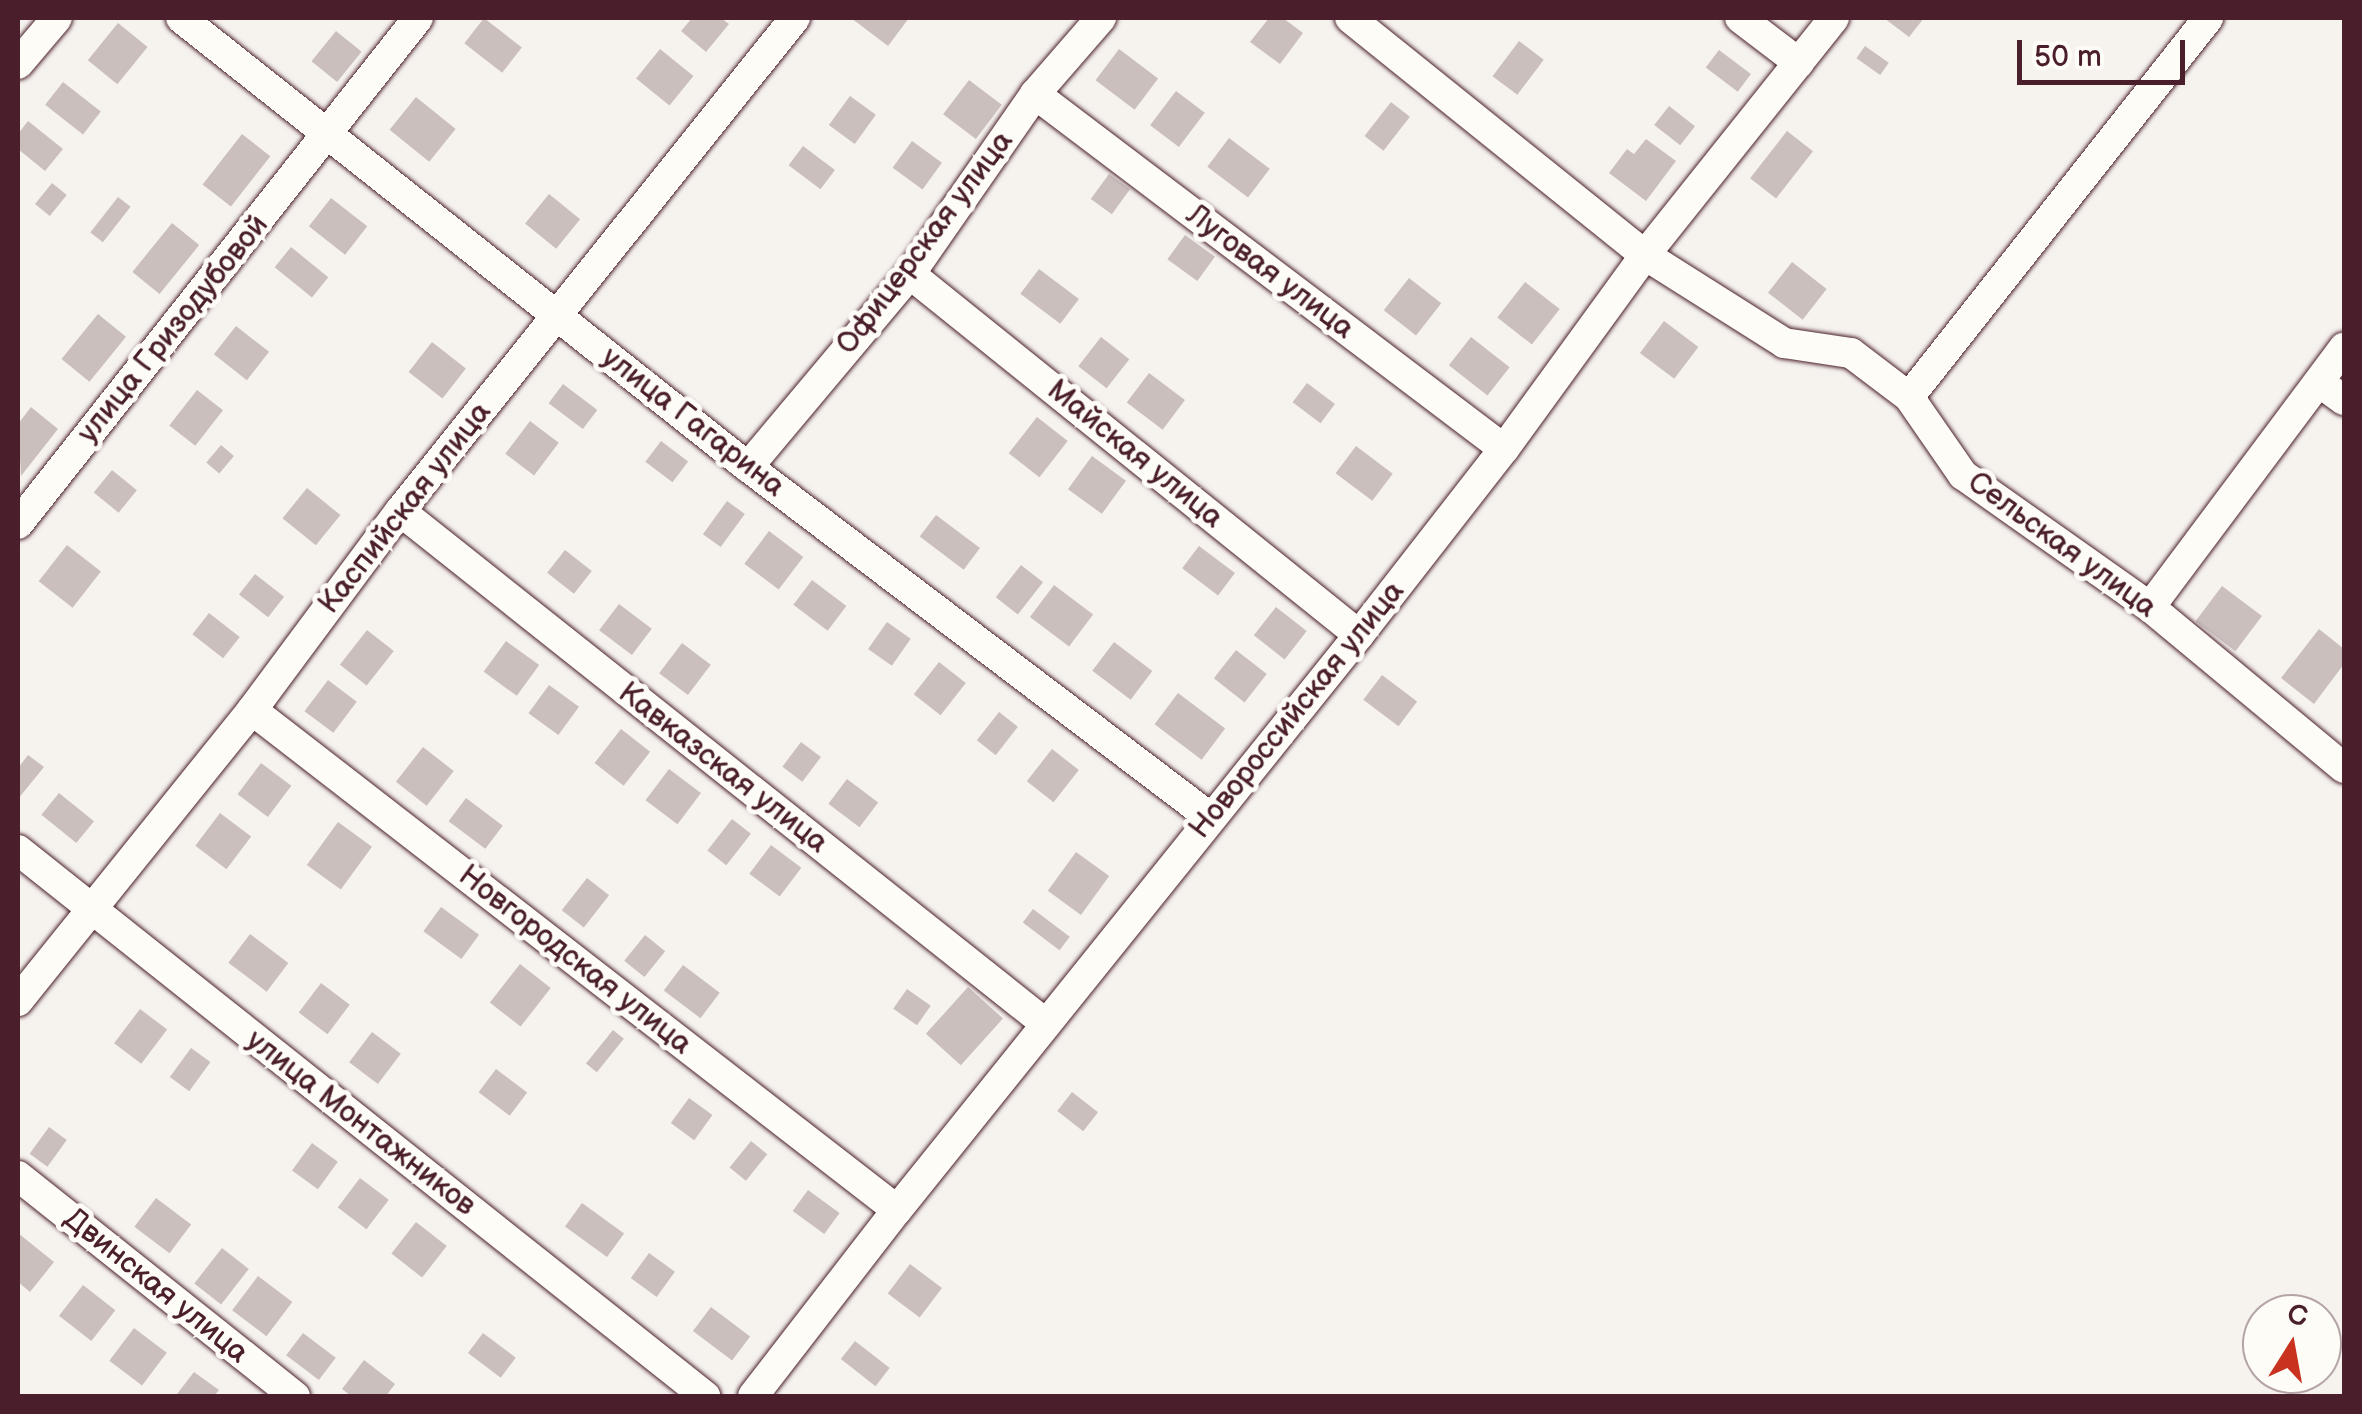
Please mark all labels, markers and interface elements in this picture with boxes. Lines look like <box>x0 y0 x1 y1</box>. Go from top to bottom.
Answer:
scale bar <box>2022 20 2190 82</box>
text: 50 m <box>2034 39 2102 75</box>
street label: Офицерская улица <box>829 124 1021 362</box>
street label: Луговая улица <box>1179 197 1361 347</box>
street label: улица Гризодубовой <box>70 208 276 450</box>
street label: улица Гагарина <box>594 339 792 505</box>
street label: Майская улица <box>1040 372 1230 536</box>
street label: Каспийская улица <box>311 395 499 621</box>
street label: Сельская улица <box>1961 464 2163 626</box>
street label: Новороссийская улица <box>1182 574 1412 846</box>
street label: Кавказская улица <box>611 675 835 861</box>
street label: Новгородская улица <box>451 858 699 1062</box>
street label: улица Монтажников <box>239 1022 483 1224</box>
street label: Двинская улица <box>57 1201 255 1371</box>
north arrow <box>2242 1294 2342 1394</box>
text: С <box>2285 1298 2310 1334</box>

